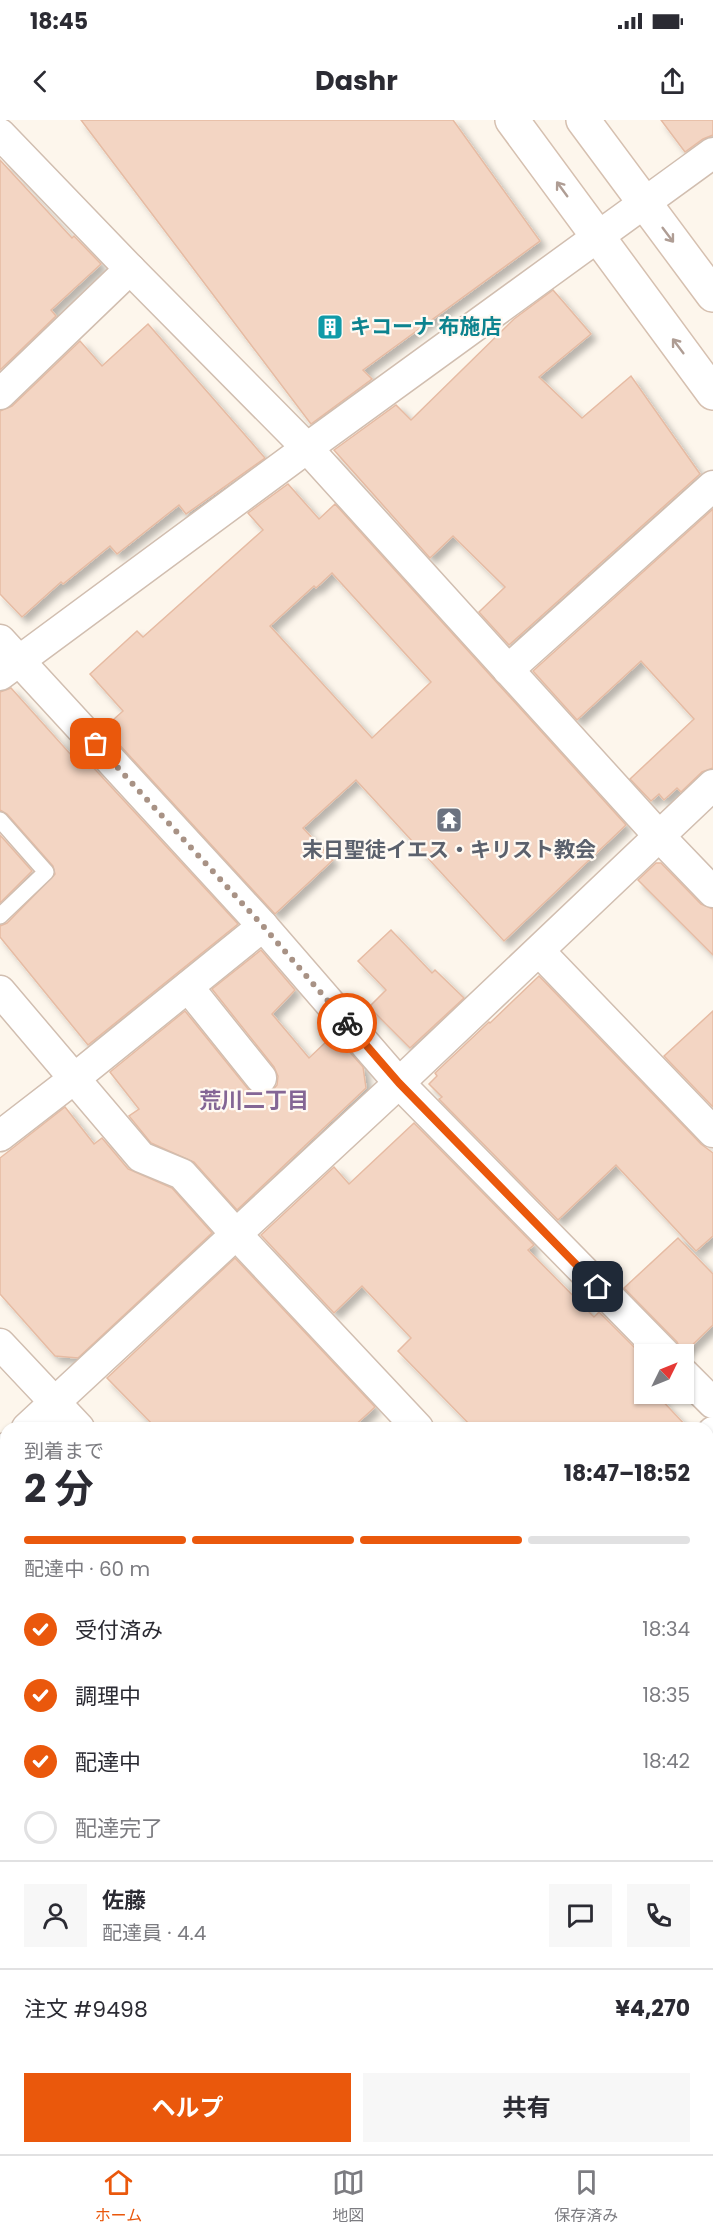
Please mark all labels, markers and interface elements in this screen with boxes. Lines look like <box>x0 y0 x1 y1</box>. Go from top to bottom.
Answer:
text: 18:45 <box>30 6 88 37</box>
text: Dashr <box>315 62 398 99</box>
icon: back <box>24 65 57 98</box>
icon: share <box>656 65 689 98</box>
one-way arrow <box>556 182 568 198</box>
one-way arrow <box>662 226 674 242</box>
building icon: キコーナ 布施店 <box>315 312 345 342</box>
place label: キコーナ 布施店 <box>350 312 501 341</box>
one-way arrow <box>672 338 684 354</box>
pin <box>70 718 121 769</box>
icon: bag <box>79 727 112 760</box>
temple icon: 末日聖徒イエス・キリスト教会 <box>434 805 464 835</box>
place label: 末日聖徒イエス・キリスト教会 <box>302 835 596 864</box>
courier <box>317 993 377 1053</box>
icon: bike <box>331 1007 364 1040</box>
district label: 荒川二丁目 <box>199 1085 309 1116</box>
pin <box>572 1261 623 1312</box>
icon: home <box>581 1270 614 1303</box>
north arrow <box>634 1344 694 1404</box>
map controls <box>634 1344 694 1404</box>
text: 到着まで <box>24 1437 104 1465</box>
text: 18:47–18:52 <box>564 1458 690 1489</box>
text: 2 分 <box>24 1461 94 1516</box>
text: 配達中 · 60 m <box>24 1555 150 1583</box>
icon: check <box>24 1613 57 1646</box>
text: 受付済み <box>75 1615 163 1646</box>
text: 18:34 <box>642 1615 690 1643</box>
icon: check <box>24 1679 57 1712</box>
text: 調理中 <box>75 1681 141 1712</box>
text: 18:35 <box>642 1681 690 1709</box>
icon: check <box>24 1745 57 1778</box>
text: 配達中 <box>75 1747 141 1778</box>
text: 18:42 <box>643 1747 690 1775</box>
text: 配達完了 <box>75 1813 163 1844</box>
button: person <box>24 1884 87 1947</box>
button: chat <box>549 1884 612 1947</box>
button: phone <box>627 1884 690 1947</box>
text: 佐藤 <box>102 1885 146 1916</box>
text: 配達員 · 4.4 <box>102 1919 206 1947</box>
text: ¥4,270 <box>615 1993 690 2024</box>
text: 注文 #9498 <box>24 1994 148 2025</box>
button: ヘルプ <box>24 2073 351 2142</box>
button: 共有 <box>363 2073 690 2142</box>
tab: ホーム <box>95 2166 142 2228</box>
tab: 地図 <box>332 2166 365 2228</box>
tab: 保存済み <box>554 2166 618 2228</box>

